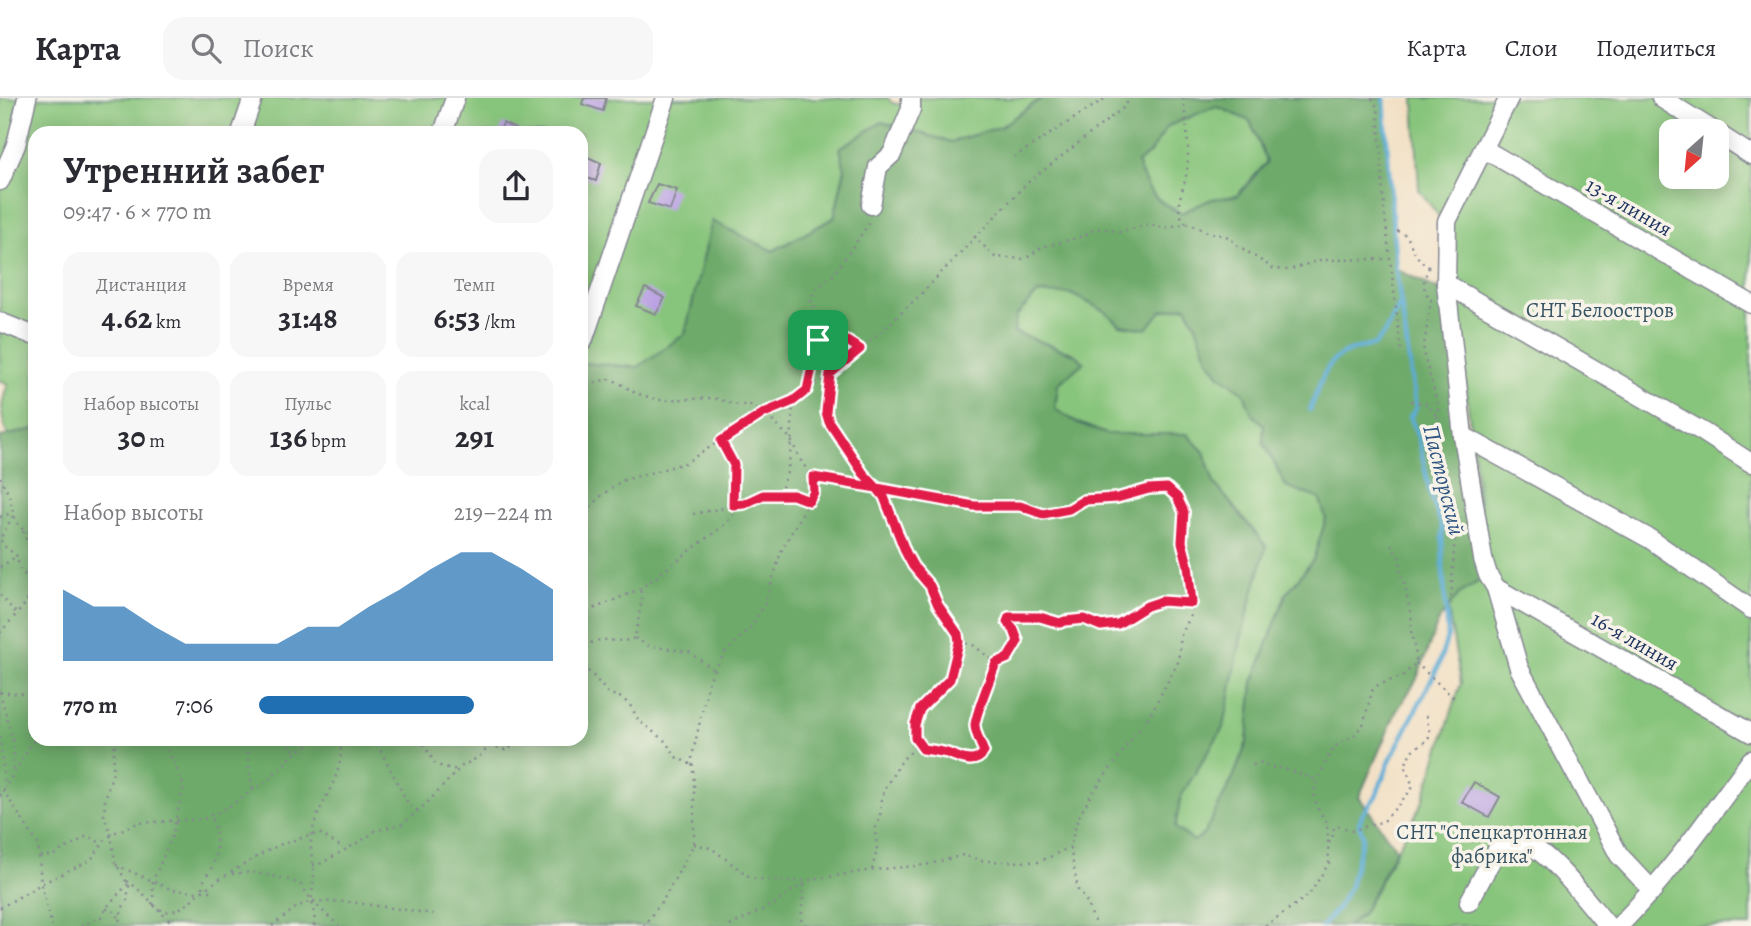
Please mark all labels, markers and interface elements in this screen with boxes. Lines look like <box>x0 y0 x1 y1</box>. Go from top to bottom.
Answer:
search box <box>163 17 653 80</box>
text: Карта <box>35 26 121 71</box>
icon: search <box>187 29 225 67</box>
text: Поиск <box>243 31 314 66</box>
text: Карта <box>1406 32 1467 64</box>
text: Слои <box>1505 32 1558 64</box>
text: Поделиться <box>1596 32 1716 64</box>
north arrow <box>1659 119 1729 189</box>
map controls <box>1659 119 1729 189</box>
text: Утренний забег <box>63 144 324 196</box>
button: share <box>479 149 553 223</box>
street label: 13-я линия <box>1581 171 1677 243</box>
text: 09:47 · 6 × 770 m <box>63 196 212 227</box>
text: Дистанция <box>96 272 187 298</box>
text: Время <box>282 272 334 298</box>
text: Темп <box>454 272 495 298</box>
park label: СНТ Белоостров <box>1526 296 1674 324</box>
text: 4.62 <box>101 298 152 338</box>
text: 31:48 <box>278 298 338 338</box>
text: 6:53 <box>434 298 480 338</box>
text: km <box>152 309 181 335</box>
text: /km <box>480 309 516 335</box>
pin <box>788 310 848 370</box>
icon: arrive <box>799 321 837 359</box>
text: Набор высоты <box>83 391 200 417</box>
text: Пульс <box>284 391 332 417</box>
text: kcal <box>459 391 490 417</box>
text: 30 <box>118 417 146 457</box>
text: 136 <box>270 417 307 457</box>
text: 291 <box>455 417 494 457</box>
water label: Пасторский <box>1415 422 1473 538</box>
text: m <box>146 428 165 454</box>
text: bpm <box>307 428 346 454</box>
text: Набор высоты <box>63 497 204 528</box>
text: 219–224 m <box>454 497 553 528</box>
street label: 16-я линия <box>1586 605 1684 677</box>
text: 770 m <box>63 690 118 721</box>
text: 7:06 <box>175 690 213 721</box>
park label: СНТ "Спецкартонная фабрика" <box>1396 818 1588 870</box>

